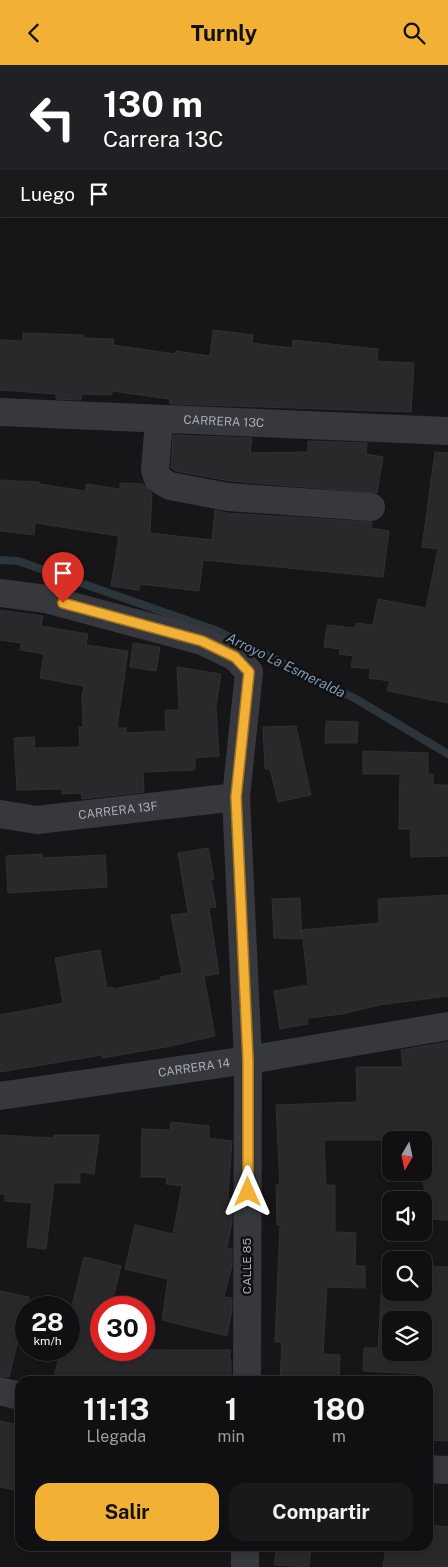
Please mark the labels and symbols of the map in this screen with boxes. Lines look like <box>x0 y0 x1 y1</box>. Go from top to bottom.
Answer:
street label: CARRERA 13C <box>183 413 264 430</box>
pin <box>42 552 84 603</box>
water label: Arroyo La Esmeralda <box>224 629 348 701</box>
street label: CARRERA 13F <box>78 799 158 822</box>
street label: CARRERA 14 <box>157 1056 231 1080</box>
north arrow <box>382 1131 432 1181</box>
position arrow <box>221 1165 273 1217</box>
street label: CALLE 85 <box>240 1238 254 1294</box>
speed limit sign: 30 <box>90 1296 155 1361</box>

